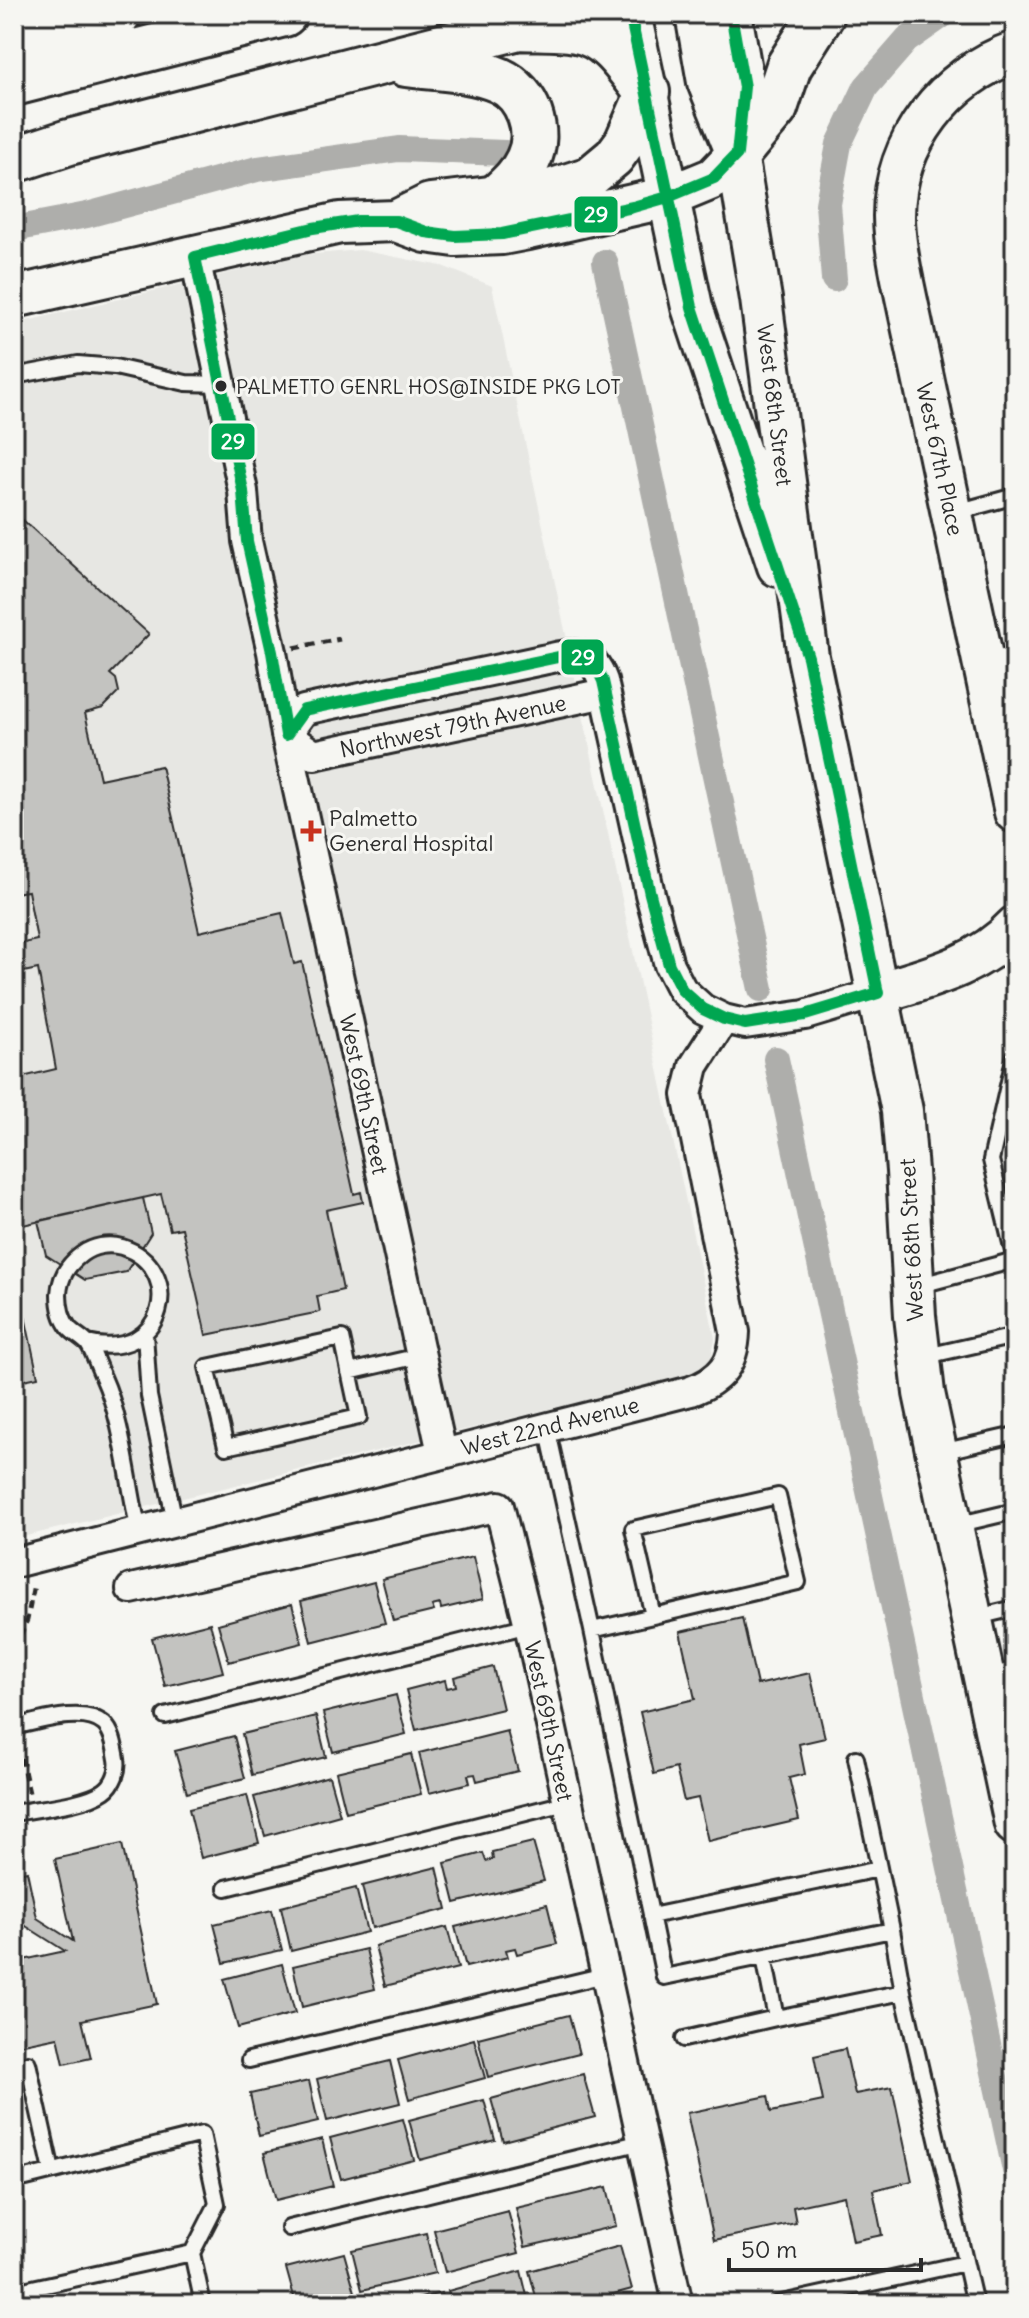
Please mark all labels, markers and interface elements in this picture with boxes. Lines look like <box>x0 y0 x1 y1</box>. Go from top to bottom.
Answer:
line badge: 29 <box>573 195 619 234</box>
text: 29 <box>584 200 608 228</box>
street label: West 68th Street <box>751 322 799 488</box>
place label: PALMETTO GENRL HOS@INSIDE PKG LOT <box>236 374 621 399</box>
marker: PALMETTO GENRL HOS@INSIDE PKG LOT <box>213 378 229 394</box>
street label: West 67th Place <box>910 380 970 538</box>
line badge: 29 <box>210 422 256 461</box>
text: 29 <box>221 427 245 455</box>
line badge: 29 <box>560 638 605 676</box>
text: 29 <box>571 643 595 671</box>
street label: Northwest 79th Avenue <box>337 688 569 764</box>
place label: Palmetto General Hospital <box>329 804 493 857</box>
marker: Palmetto General Hospital <box>300 820 322 842</box>
street label: West 69th Street <box>333 1011 395 1177</box>
street label: West 68th Street <box>893 1158 929 1322</box>
street label: West 22nd Avenue <box>458 1390 642 1462</box>
street label: West 69th Street <box>518 1638 580 1804</box>
scale bar <box>729 2222 921 2272</box>
text: 50 m <box>741 2234 797 2264</box>

